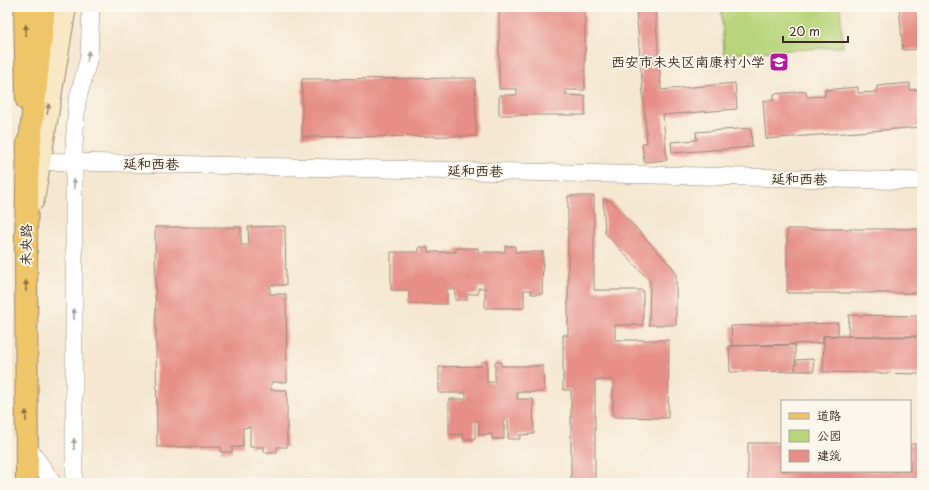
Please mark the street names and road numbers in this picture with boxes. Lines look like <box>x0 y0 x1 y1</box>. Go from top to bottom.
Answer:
street label: 延和西巷 <box>123 153 180 175</box>
street label: 延和西巷 <box>447 160 504 182</box>
street label: 延和西巷 <box>771 168 828 190</box>
street label: 未央路 <box>15 224 36 266</box>

